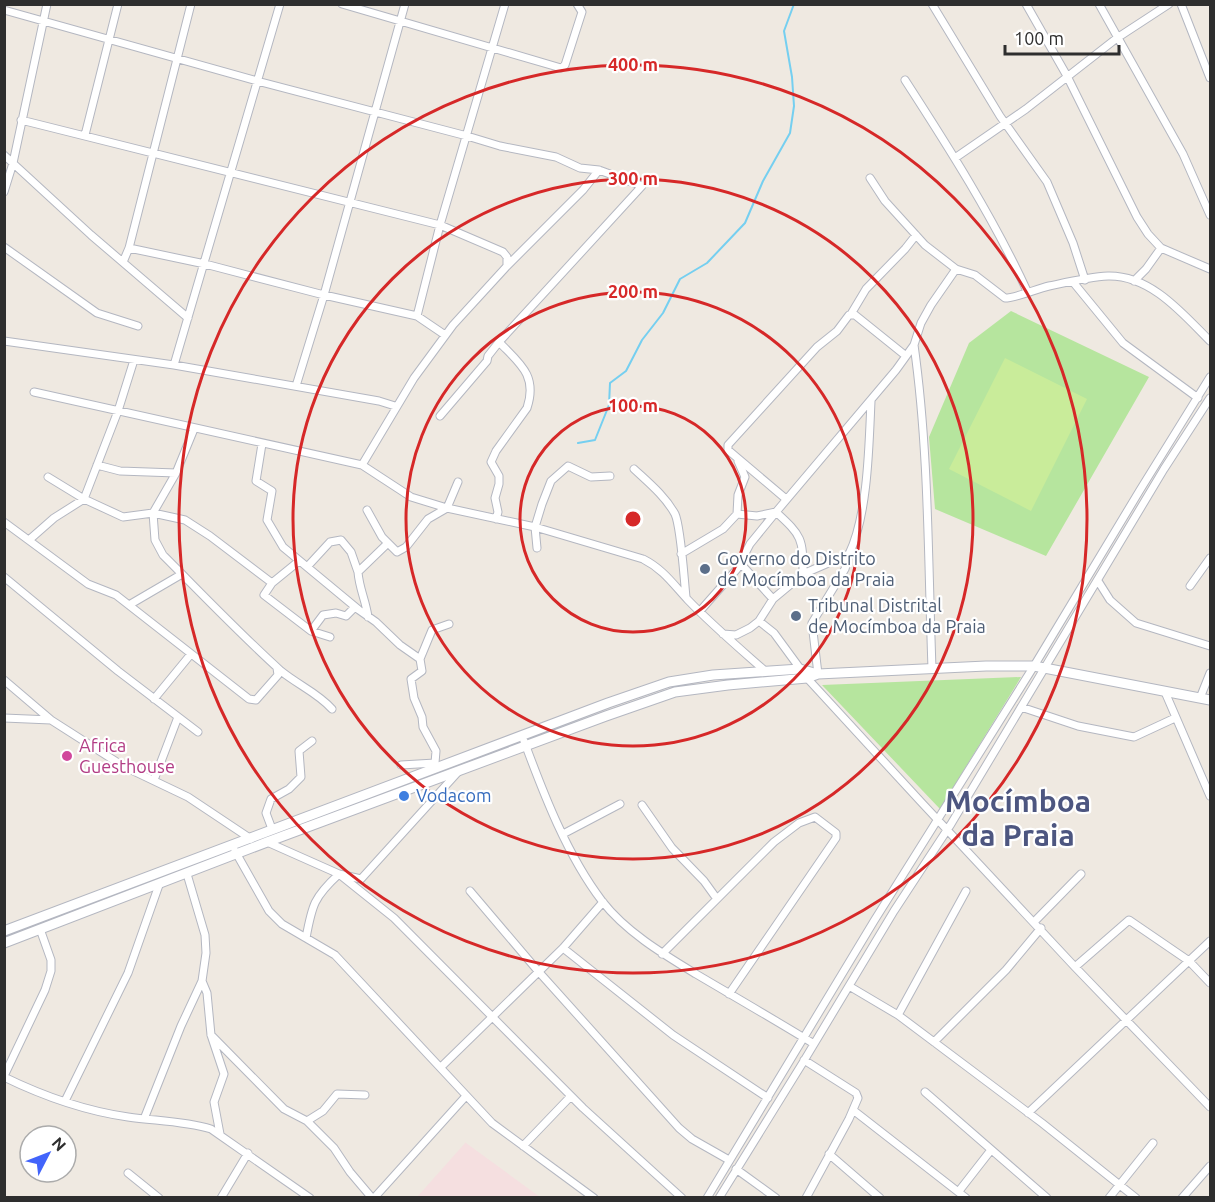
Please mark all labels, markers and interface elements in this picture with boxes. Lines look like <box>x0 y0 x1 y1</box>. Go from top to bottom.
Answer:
scale bar <box>1005 18 1119 56</box>
text: 100 m <box>1014 28 1064 48</box>
text: 400 m <box>608 54 658 74</box>
text: 300 m <box>608 168 658 188</box>
text: 200 m <box>608 281 658 301</box>
text: 100 m <box>608 395 658 415</box>
centre of rings <box>623 509 643 529</box>
place label: Governo do Distrito de Mocímboa da Praia <box>717 548 895 589</box>
marker: Governo do Distrito de Mocímboa da Praia <box>698 562 712 576</box>
place label: Tribunal Distrital de Mocímboa da Praia <box>808 595 986 636</box>
marker: Tribunal Distrital de Mocímboa da Praia <box>789 609 803 623</box>
place label: Africa Guesthouse <box>79 735 175 776</box>
marker: Africa Guesthouse <box>60 749 74 763</box>
district label: Mocímboa da Praia <box>945 784 1091 852</box>
place label: Vodacom <box>416 785 491 805</box>
marker: Vodacom <box>397 789 411 803</box>
north arrow <box>18 1124 78 1184</box>
text: N <box>48 1134 70 1154</box>

